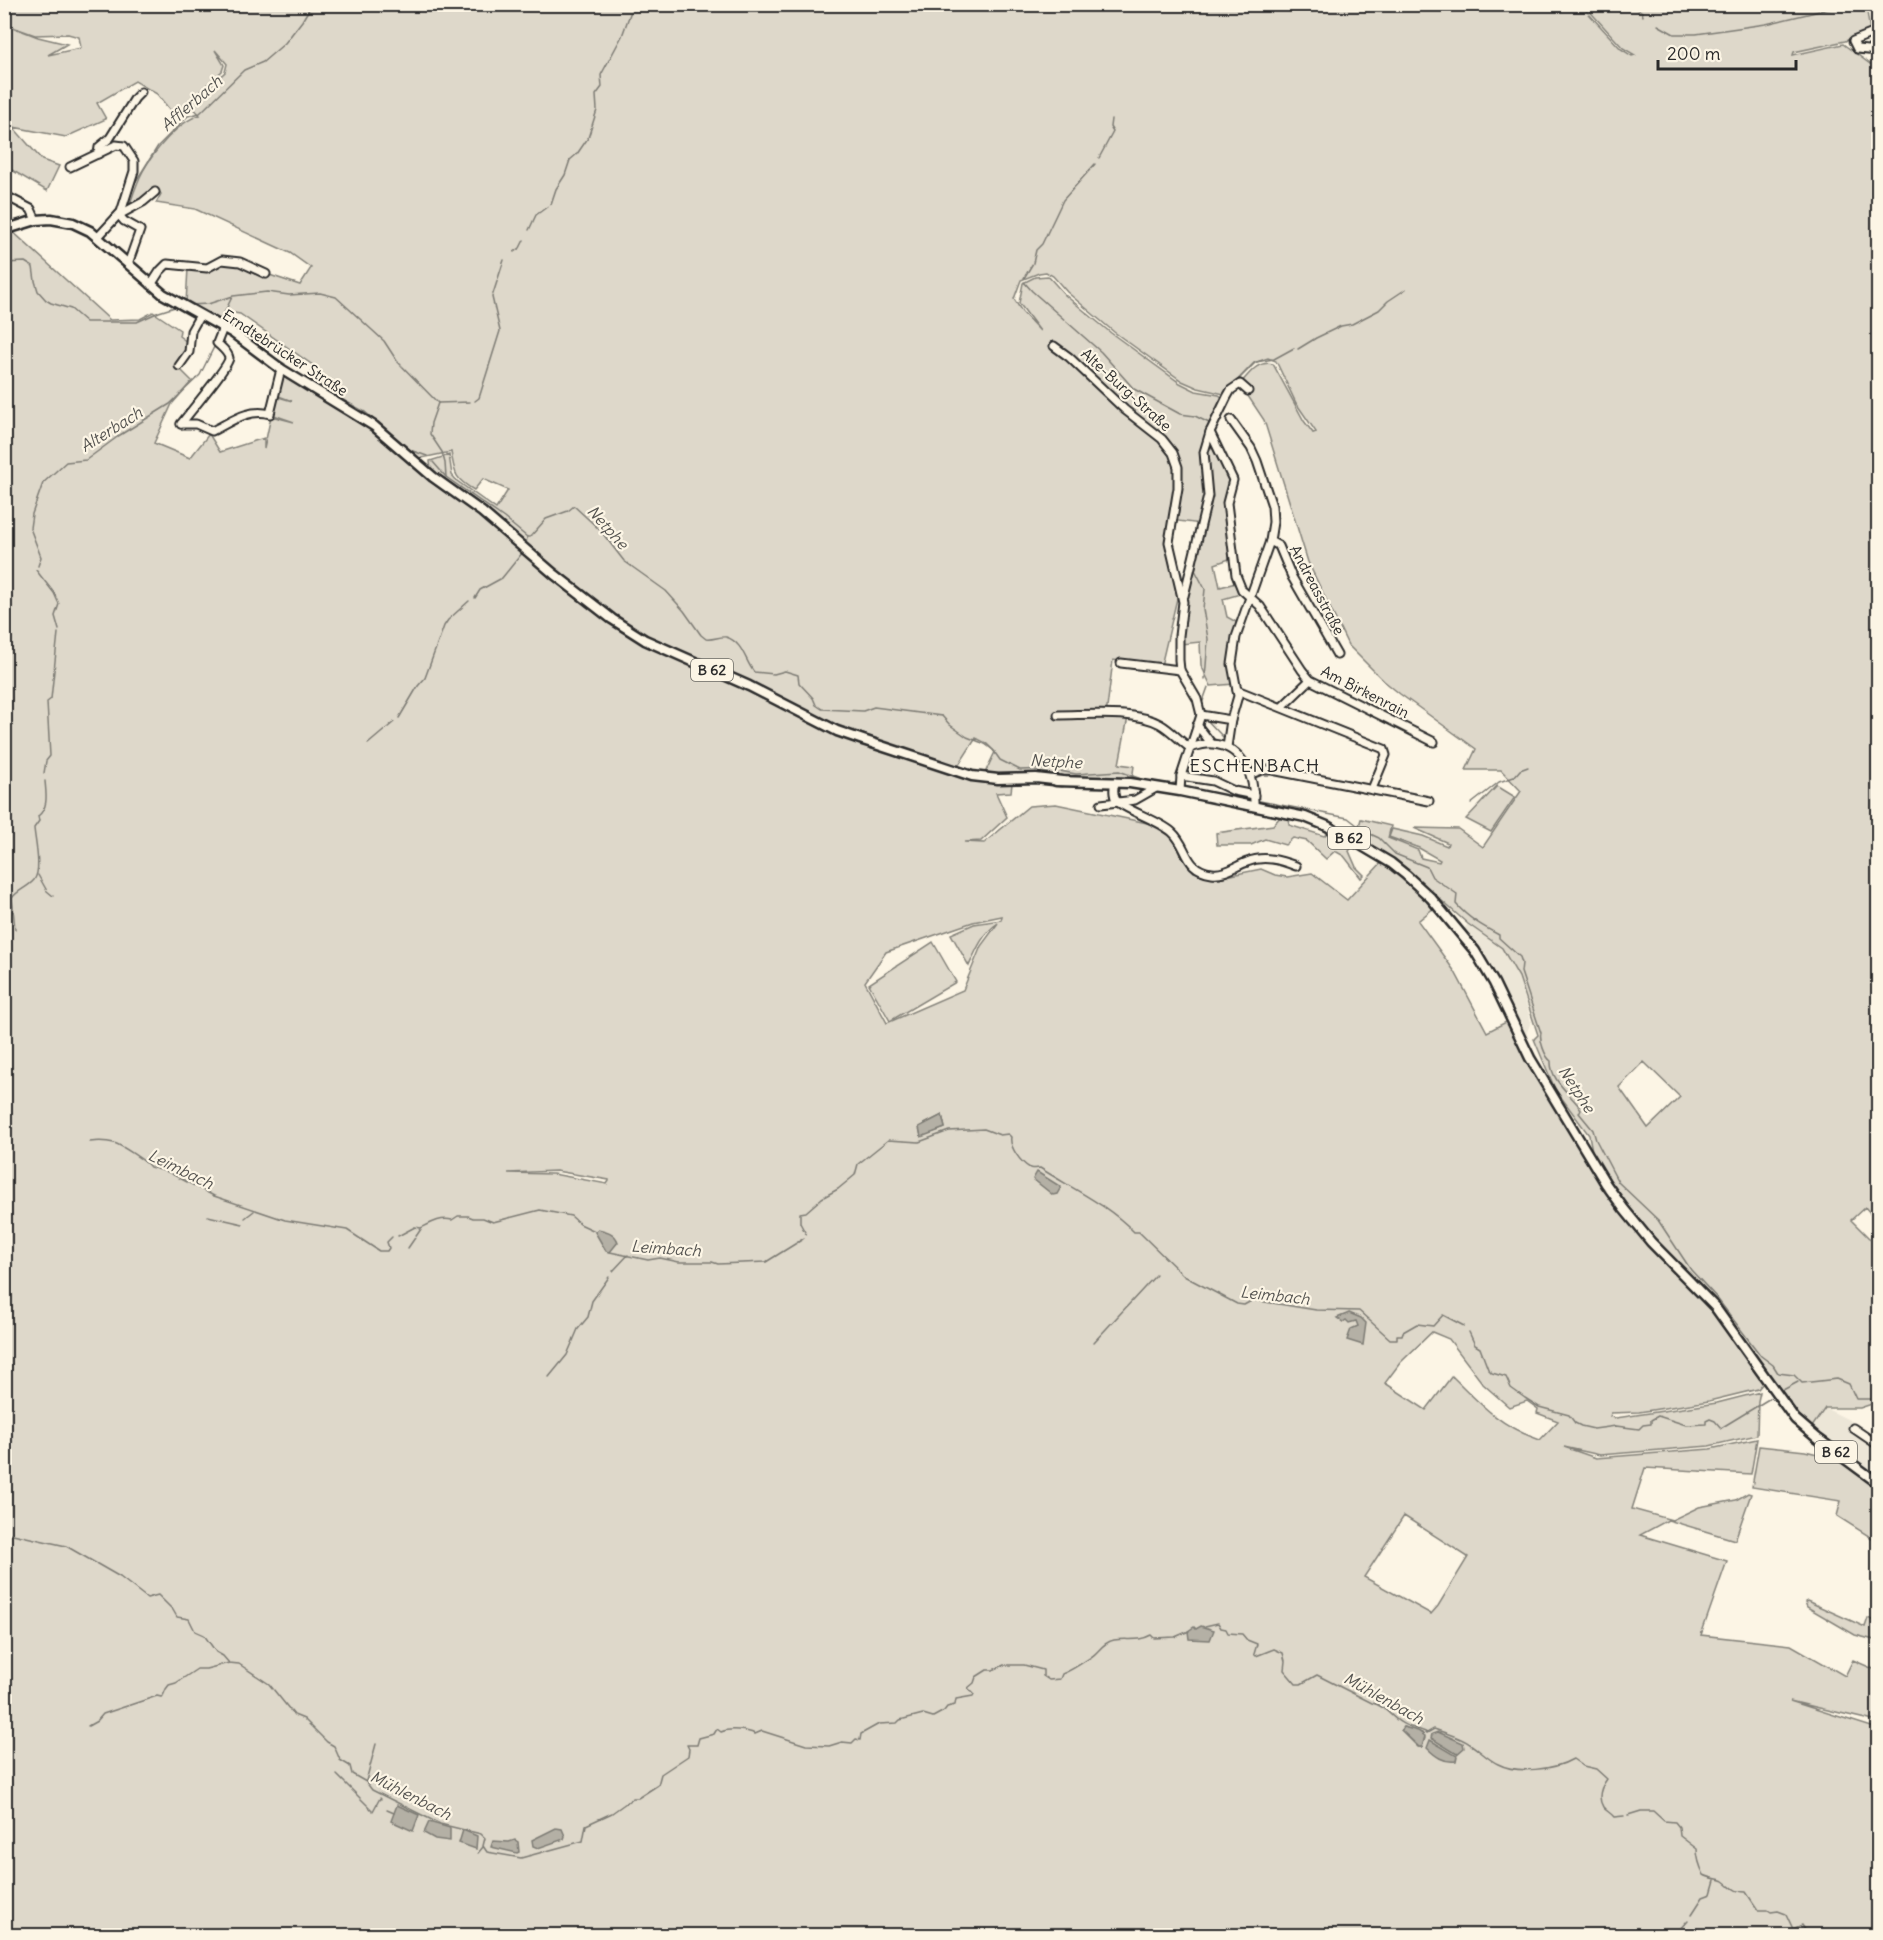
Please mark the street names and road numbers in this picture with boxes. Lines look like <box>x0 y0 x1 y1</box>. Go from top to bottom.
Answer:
street label: Erndtebrücker Straße <box>219 305 351 400</box>
street label: Alte-Burg-Straße <box>1077 344 1175 435</box>
street label: Andreasstraße <box>1286 542 1349 638</box>
road number: B 62 <box>691 659 733 681</box>
street label: Am Birkenrain <box>1318 661 1413 722</box>
road number: B 62 <box>1328 827 1370 849</box>
road number: B 62 <box>1815 1441 1857 1463</box>

